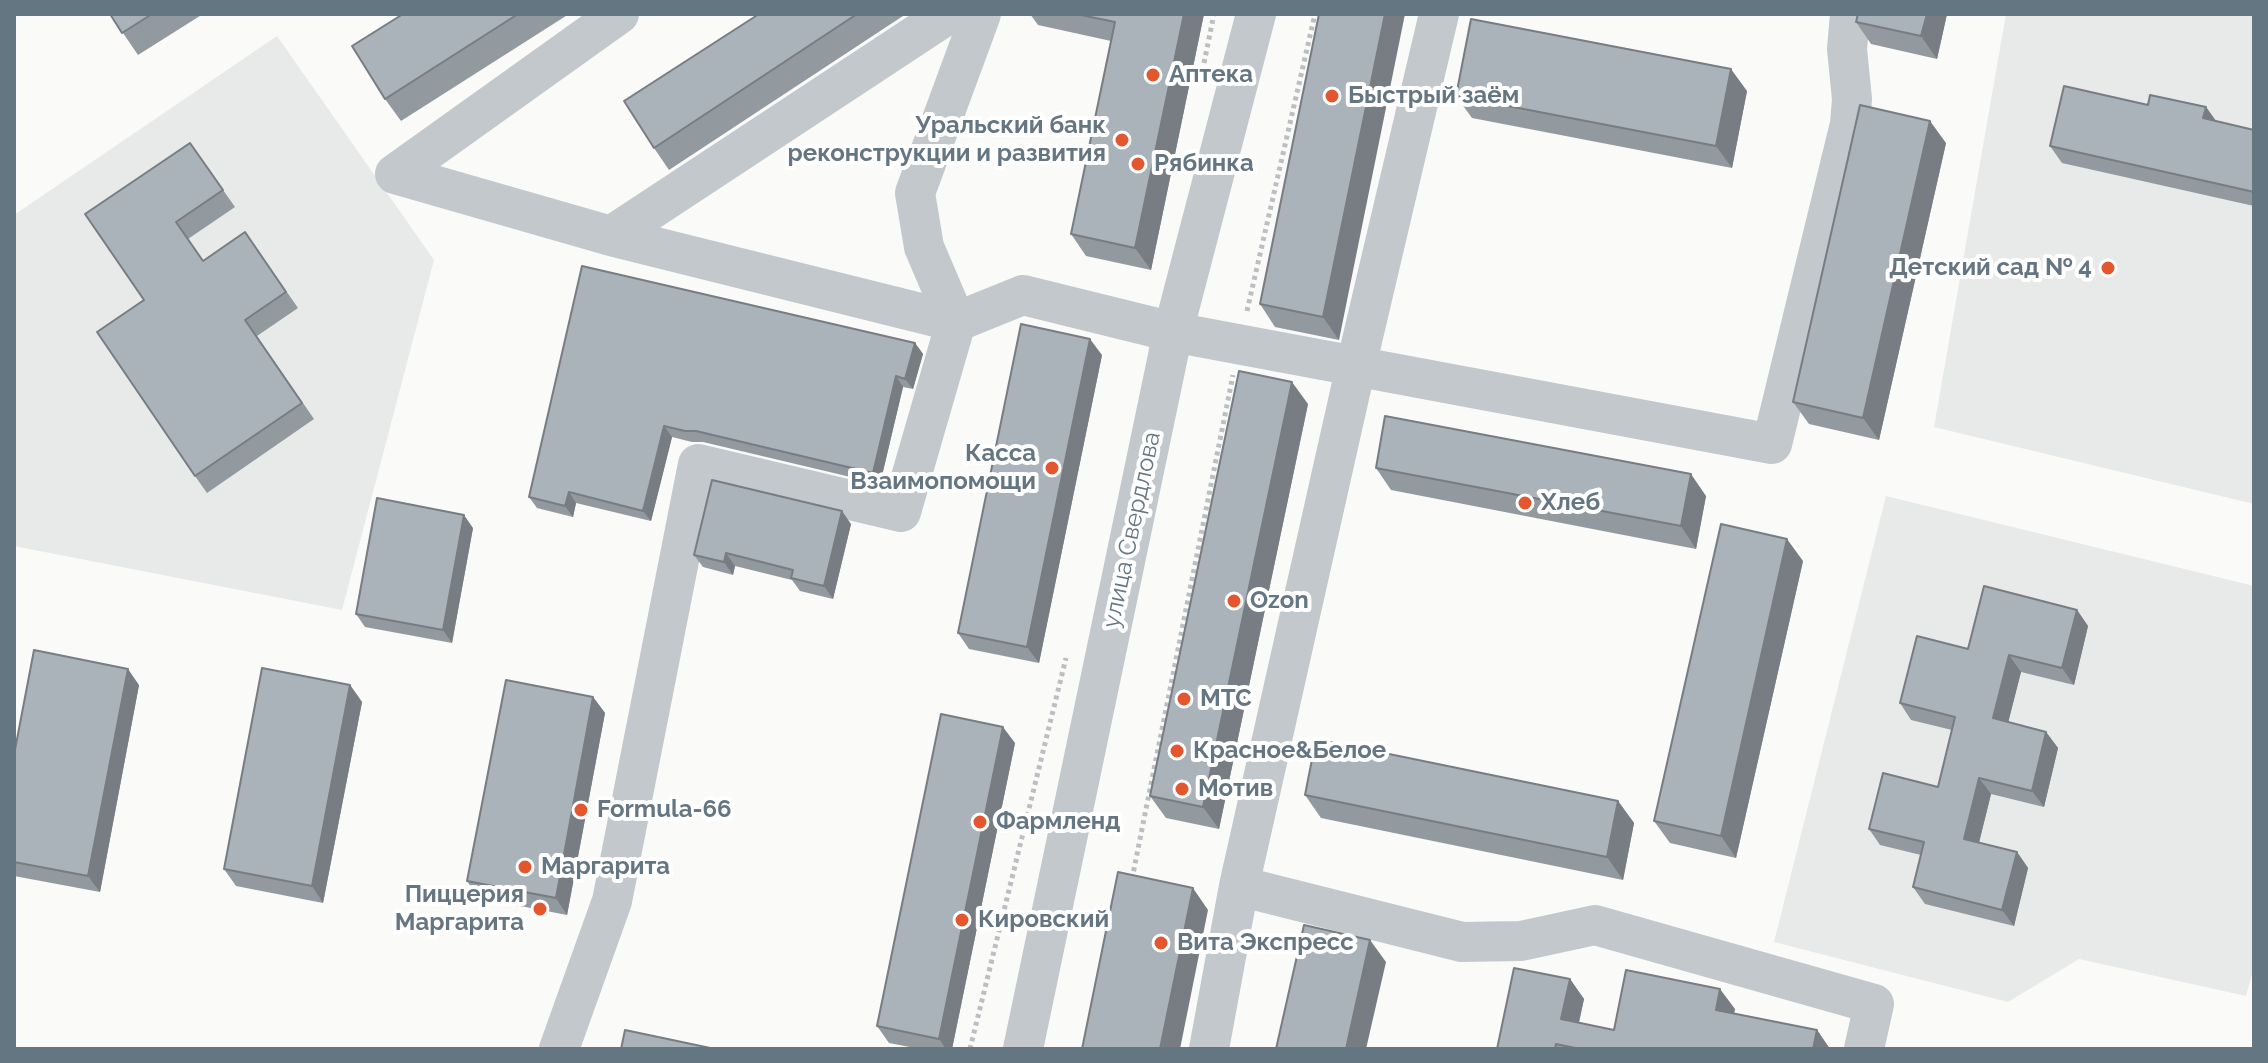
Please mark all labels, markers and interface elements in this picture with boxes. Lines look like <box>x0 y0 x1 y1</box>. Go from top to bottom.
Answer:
place label: Аптека <box>1169 61 1253 89</box>
marker: Аптека <box>1144 66 1162 84</box>
place label: Быстрый заём <box>1348 82 1519 110</box>
marker: Быстрый заём <box>1323 87 1341 105</box>
place label: Уральский банк реконструкции и развития <box>788 112 1106 168</box>
marker: Уральский банк реконструкции и развития <box>1113 131 1131 149</box>
place label: Рябинка <box>1154 150 1254 178</box>
marker: Рябинка <box>1129 155 1147 173</box>
place label: Детский сад № 4 <box>1889 254 2092 282</box>
marker: Детский сад № 4 <box>2099 259 2117 277</box>
street label: улица Свердлова <box>1097 429 1167 631</box>
place label: Касса Взаимопомощи <box>850 440 1036 496</box>
marker: Касса Взаимопомощи <box>1043 459 1061 477</box>
place label: Хлеб <box>1541 489 1600 517</box>
marker: Хлеб <box>1516 494 1534 512</box>
place label: Ozon <box>1250 587 1309 615</box>
marker: Ozon <box>1225 592 1243 610</box>
place label: МТС <box>1200 685 1252 713</box>
marker: МТС <box>1175 690 1193 708</box>
place label: Красное&Белое <box>1193 737 1386 765</box>
marker: Красное&Белое <box>1168 742 1186 760</box>
place label: Мотив <box>1198 775 1273 803</box>
marker: Мотив <box>1173 780 1191 798</box>
place label: Formula-66 <box>597 796 732 824</box>
marker: Formula-66 <box>572 801 590 819</box>
place label: Фармленд <box>996 808 1120 836</box>
marker: Фармленд <box>971 813 989 831</box>
place label: Маргарита <box>541 853 670 881</box>
marker: Маргарита <box>516 858 534 876</box>
place label: Пиццерия Маргарита <box>395 881 524 937</box>
marker: Пиццерия Маргарита <box>531 900 549 918</box>
place label: Кировский <box>978 906 1109 934</box>
marker: Кировский <box>953 911 971 929</box>
place label: Вита Экспресс <box>1177 929 1354 957</box>
marker: Вита Экспресс <box>1152 934 1170 952</box>

